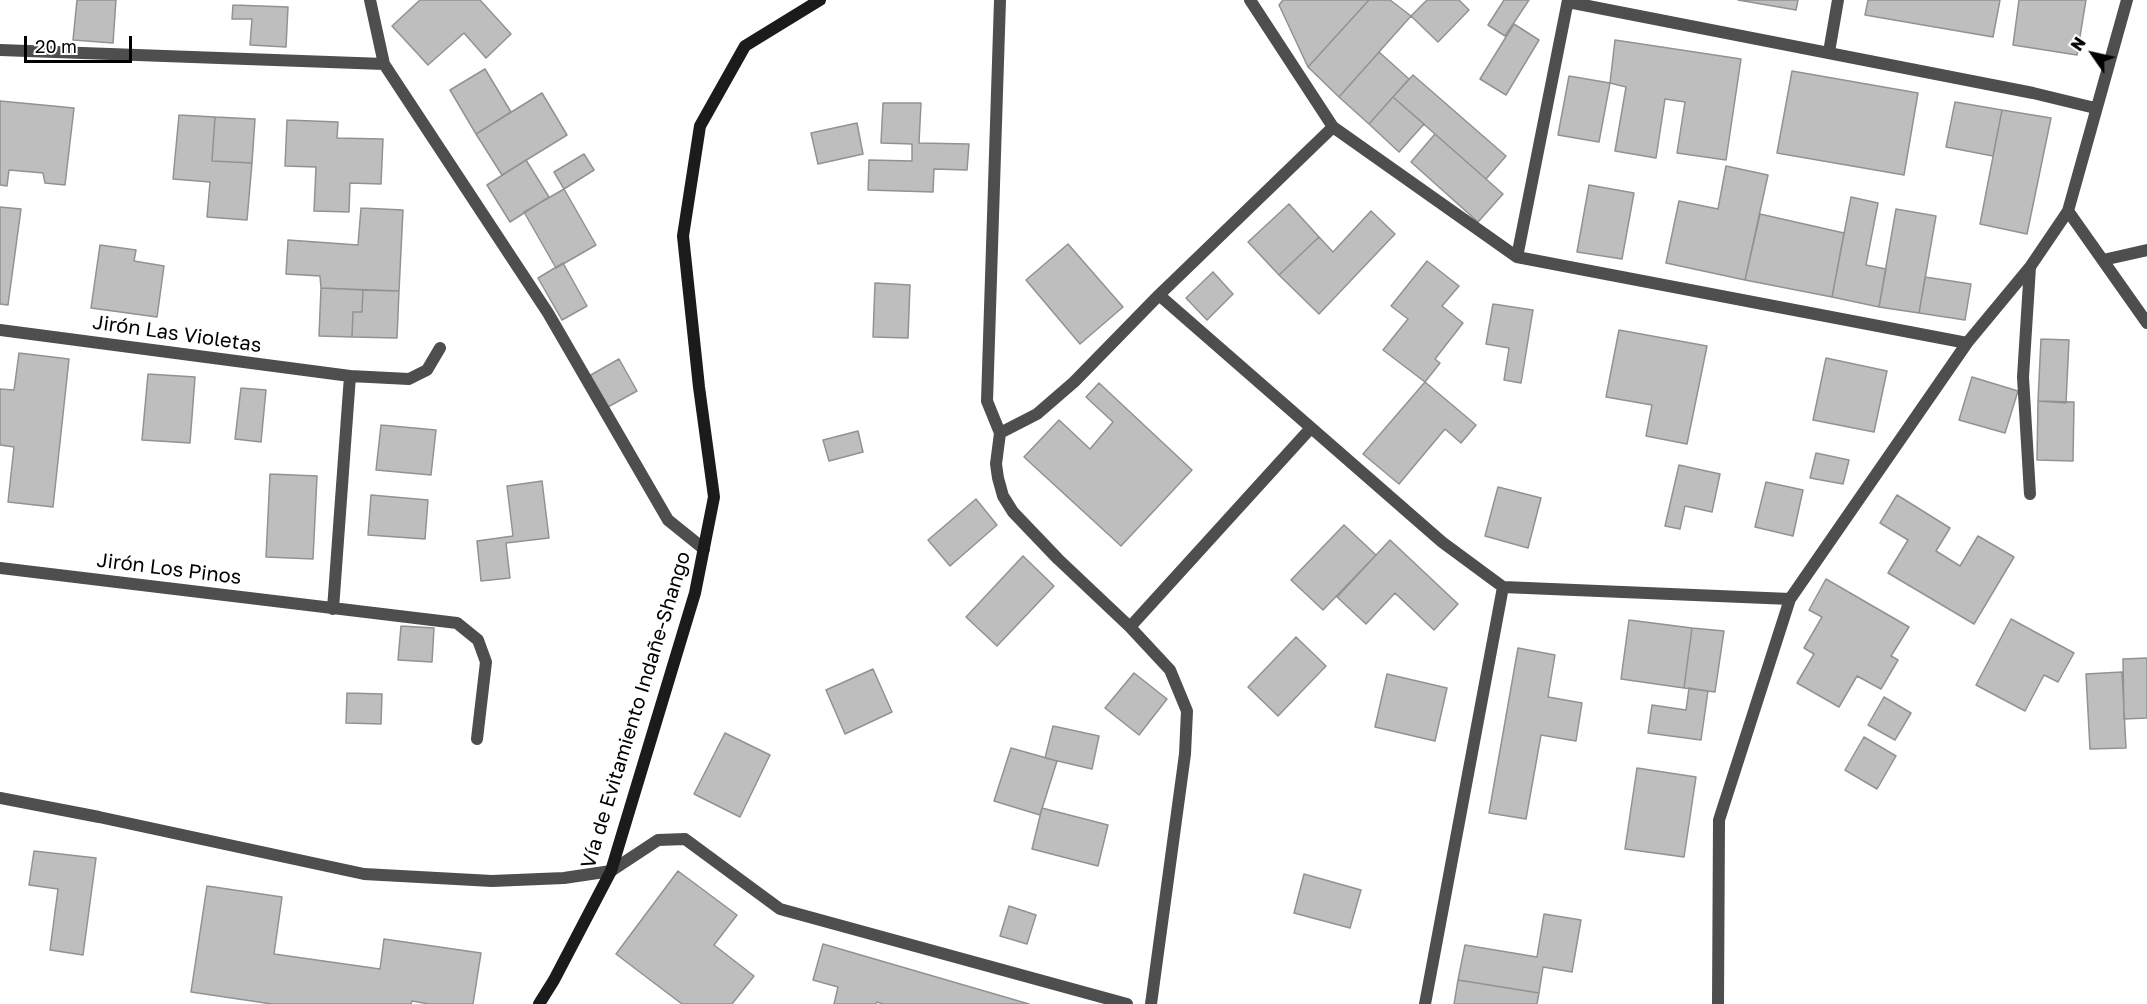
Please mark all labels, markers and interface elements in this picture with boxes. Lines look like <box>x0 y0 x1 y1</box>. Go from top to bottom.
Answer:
scale bar <box>27 24 135 62</box>
north arrow <box>2063 24 2123 84</box>
text: N <box>2066 33 2090 55</box>
text: 20 m <box>35 35 77 57</box>
street label: Jirón Las Violetas <box>91 310 263 358</box>
street label: Jirón Los Pinos <box>95 548 243 590</box>
street label: Vía de Evitamiento Indañe-Shango <box>576 549 696 871</box>

